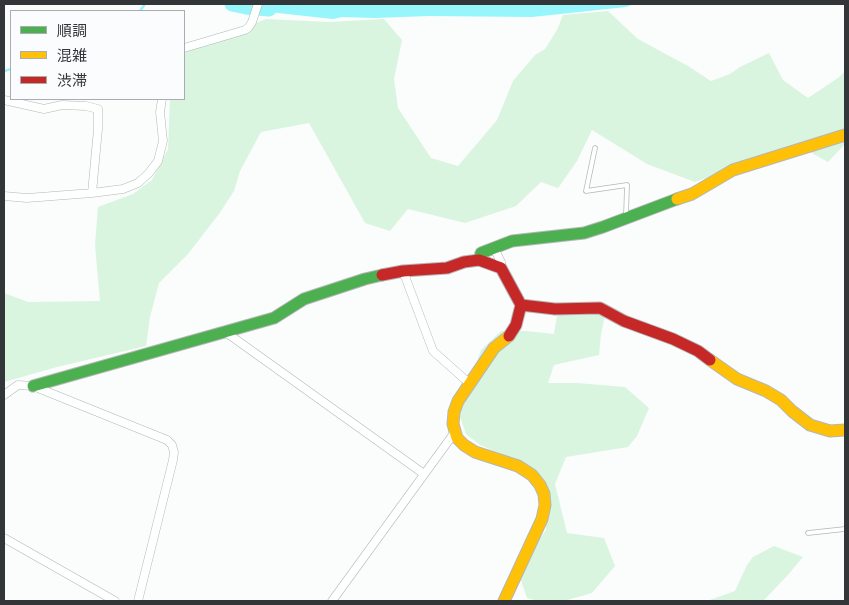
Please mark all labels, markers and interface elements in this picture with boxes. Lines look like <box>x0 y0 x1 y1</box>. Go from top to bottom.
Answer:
legend <box>10 10 185 100</box>
text: 順調 <box>57 24 87 39</box>
text: 混雑 <box>57 49 87 64</box>
text: 渋滞 <box>57 74 87 89</box>

